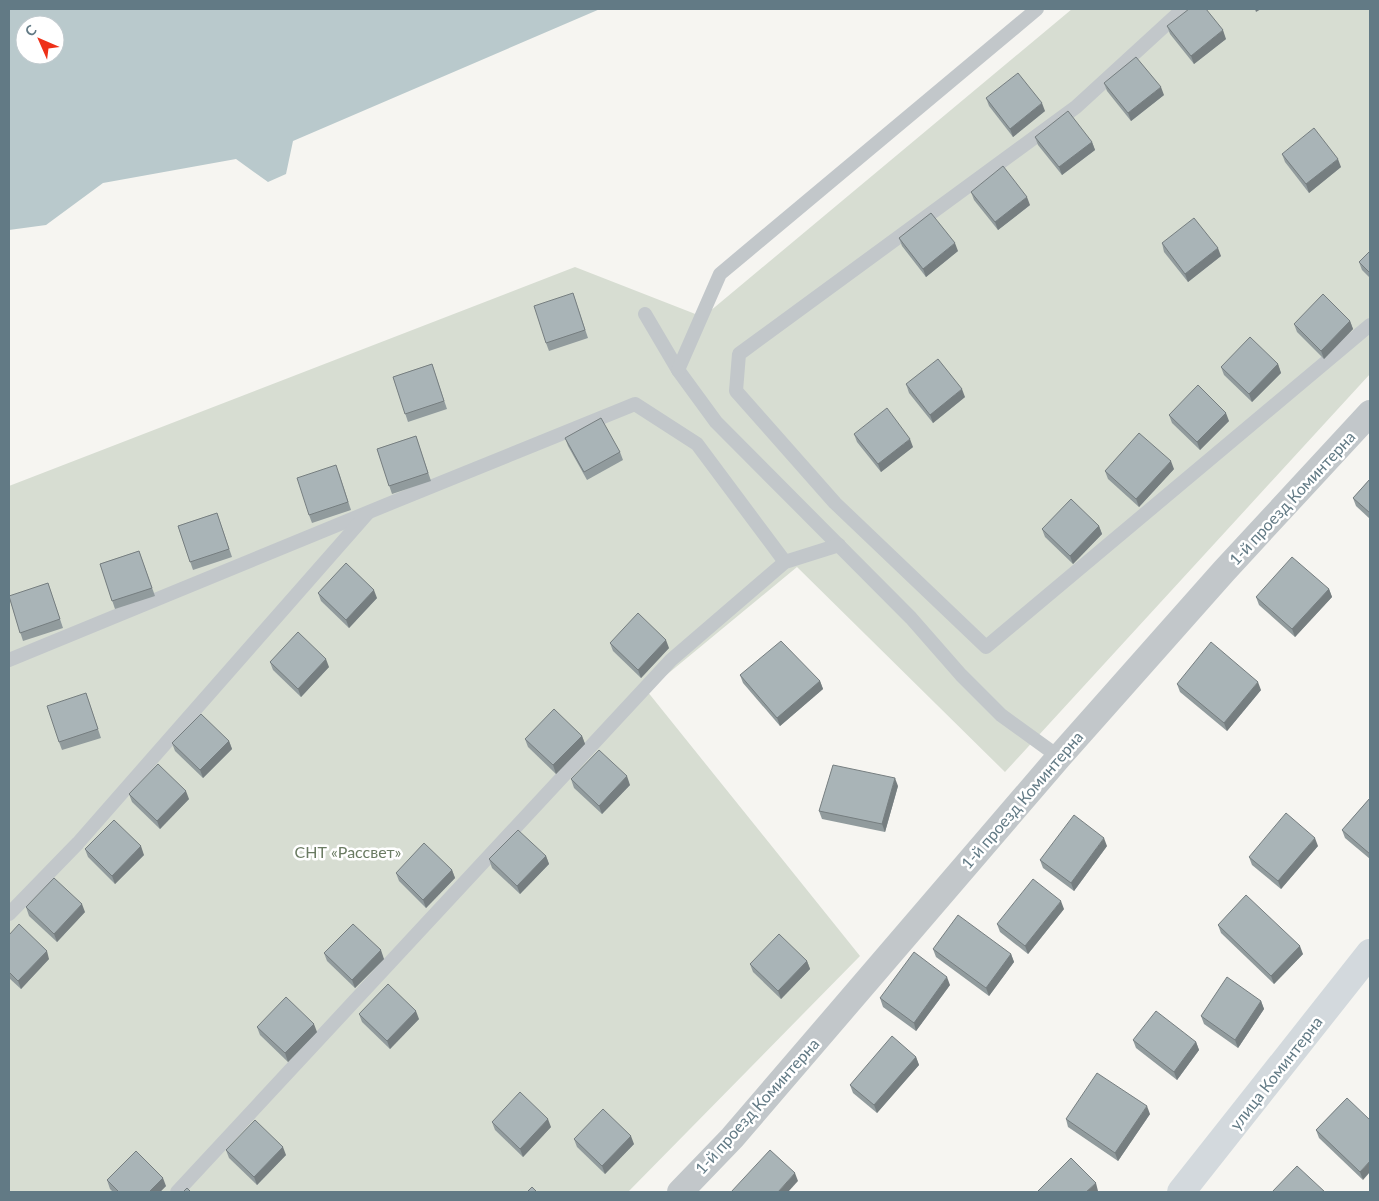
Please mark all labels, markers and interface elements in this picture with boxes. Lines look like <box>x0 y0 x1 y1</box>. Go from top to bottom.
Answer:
north arrow <box>15 15 65 65</box>
text: С <box>21 21 40 40</box>
street label: 1-й проезд Коминтерна <box>1225 427 1359 568</box>
street label: 1-й проезд Коминтерна <box>957 727 1087 872</box>
park label: СНТ «Рассвет» <box>295 842 402 861</box>
street label: улица Коминтерна <box>1225 1012 1326 1133</box>
street label: 1-й проезд Коминтерна <box>691 1034 823 1177</box>

